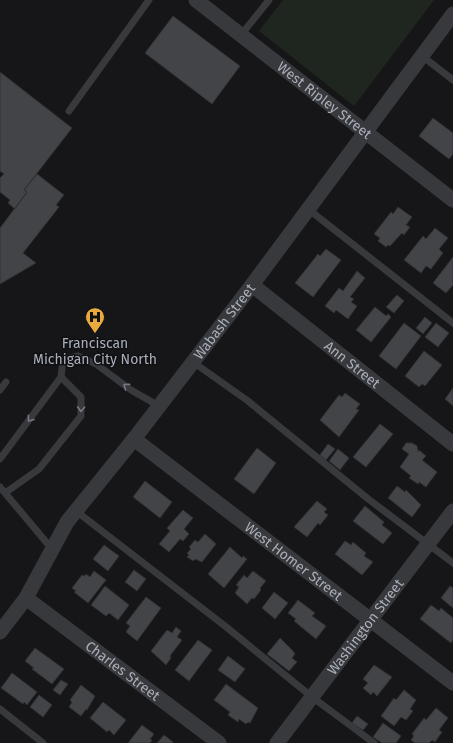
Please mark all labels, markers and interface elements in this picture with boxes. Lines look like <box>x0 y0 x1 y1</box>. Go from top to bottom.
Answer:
street label: West Ripley Street <box>274 58 376 143</box>
street label: Wabash Street <box>190 280 260 363</box>
hospital icon: Franciscan Michigan City North <box>84 306 106 334</box>
place label: Franciscan Michigan City North <box>33 335 157 368</box>
street label: Ann Street <box>321 338 384 393</box>
one-way arrow <box>123 384 130 391</box>
one-way arrow <box>76 406 85 412</box>
one-way arrow <box>27 415 34 422</box>
street label: West Homer Street <box>241 519 346 605</box>
street label: Washington Street <box>324 575 408 678</box>
street label: Charles Street <box>82 638 164 705</box>

